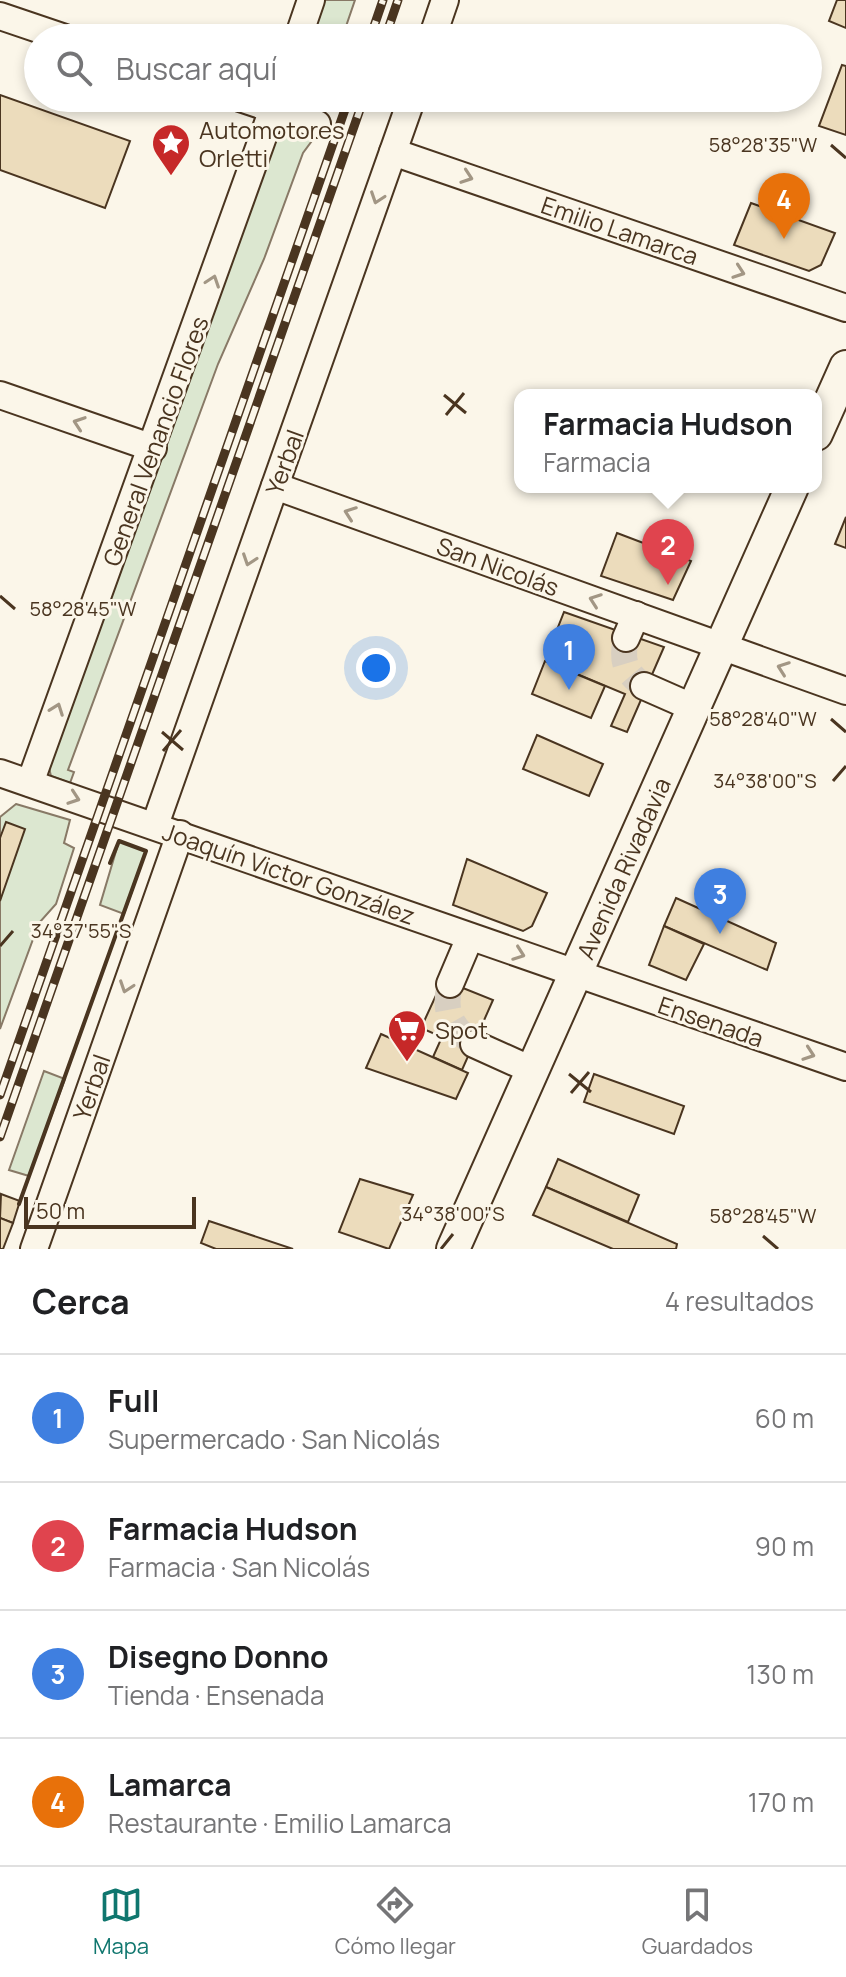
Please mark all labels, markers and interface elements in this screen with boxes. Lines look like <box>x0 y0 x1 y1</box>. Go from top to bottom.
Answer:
search box <box>24 24 822 112</box>
icon: search <box>52 46 96 90</box>
text: Buscar aquí <box>116 48 277 89</box>
place label: Automotores Orletti <box>199 113 345 174</box>
place icon: Automotores Orletti <box>150 122 192 177</box>
text: 58°28'35"W <box>709 131 818 158</box>
one-way arrow <box>459 168 473 184</box>
pin: 4 <box>758 173 810 239</box>
street label: Emilio Lamarca <box>537 188 703 272</box>
one-way arrow <box>370 190 387 204</box>
one-way arrow <box>731 262 745 278</box>
one-way arrow <box>203 275 219 289</box>
street label: General Venancio Flores <box>94 311 216 571</box>
popup <box>514 389 822 493</box>
text: Farmacia Hudson <box>543 403 793 444</box>
one-way arrow <box>73 416 87 432</box>
street label: Yerbal <box>257 425 311 499</box>
text: Farmacia <box>543 444 651 480</box>
one-way arrow <box>344 506 358 523</box>
pin: 2 <box>642 519 694 585</box>
street label: San Nicolás <box>432 529 564 603</box>
one-way arrow <box>242 552 259 566</box>
one-way arrow <box>589 594 603 610</box>
text: 58°28'45"W <box>30 595 137 622</box>
pin: 1 <box>543 624 595 690</box>
your location <box>356 648 396 688</box>
one-way arrow <box>777 662 791 678</box>
one-way arrow <box>47 703 64 717</box>
text: 58°28'40"W <box>709 705 817 732</box>
text: 34°38'00"S <box>713 767 817 794</box>
street label: Avenida Rivadavia <box>568 772 678 964</box>
one-way arrow <box>66 788 80 804</box>
street label: Joaquín Victor González <box>159 814 419 932</box>
pin: 3 <box>694 868 746 934</box>
text: 34°37'55"S <box>31 917 131 944</box>
one-way arrow <box>511 945 525 961</box>
one-way arrow <box>119 979 136 993</box>
street label: Ensenada <box>654 988 768 1054</box>
supermarket icon: Spot <box>386 1008 428 1063</box>
place label: Spot <box>435 1013 488 1046</box>
one-way arrow <box>802 1045 816 1061</box>
street label: Yerbal <box>64 1050 118 1124</box>
scale bar <box>24 1193 196 1229</box>
text: 50 m <box>36 1196 85 1226</box>
text: 34°38'00"S <box>401 1200 505 1227</box>
text: 58°28'45"W <box>710 1202 817 1229</box>
text: Cerca <box>32 1278 130 1324</box>
text: 4 resultados <box>665 1283 814 1319</box>
text: Full <box>108 1380 159 1421</box>
text: 1 <box>52 1400 64 1436</box>
text: 60 m <box>755 1400 814 1436</box>
text: Supermercado · San Nicolás <box>108 1421 440 1457</box>
text: Farmacia Hudson <box>108 1508 358 1549</box>
text: 2 <box>50 1528 66 1564</box>
text: 90 m <box>755 1528 814 1564</box>
text: Farmacia · San Nicolás <box>108 1549 370 1585</box>
text: Disegno Donno <box>108 1636 329 1677</box>
text: 3 <box>50 1656 66 1692</box>
text: 130 m <box>746 1656 814 1692</box>
text: Tienda · Ensenada <box>108 1677 324 1713</box>
text: Lamarca <box>108 1764 232 1805</box>
text: 4 <box>50 1784 66 1820</box>
text: 170 m <box>748 1784 814 1820</box>
text: Restaurante · Emilio Lamarca <box>108 1805 451 1841</box>
tab: Mapa <box>93 1883 149 1961</box>
tab: Cómo llegar <box>335 1883 456 1961</box>
tab: Guardados <box>642 1883 753 1961</box>

